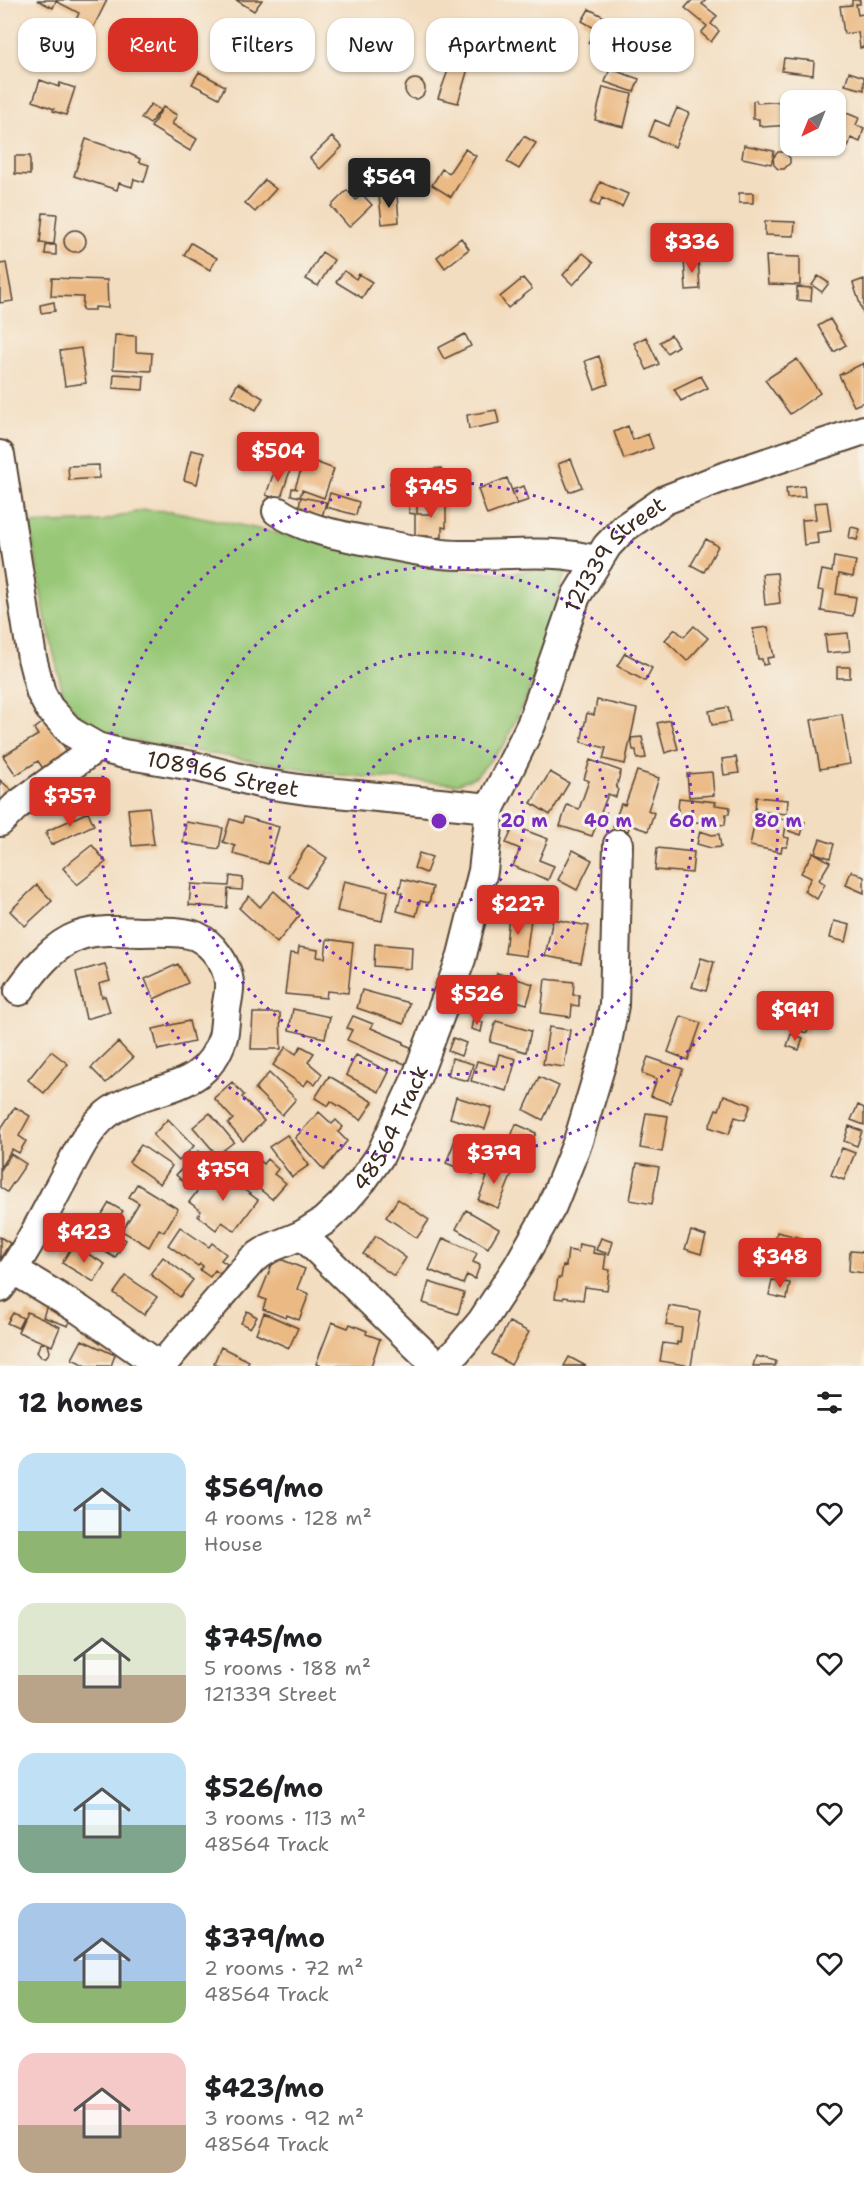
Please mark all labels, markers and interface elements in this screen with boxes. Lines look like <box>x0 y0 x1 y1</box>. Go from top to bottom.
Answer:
chip: Buy <box>18 18 96 72</box>
chip: Rent <box>108 18 198 72</box>
chip: Filters <box>210 18 315 72</box>
chip: New <box>327 18 414 72</box>
chip: Apartment <box>426 18 578 72</box>
chip: House <box>590 18 694 72</box>
north arrow <box>780 90 846 156</box>
map controls <box>780 90 846 156</box>
pin: $569 <box>353 158 425 209</box>
text: $569 <box>362 164 416 190</box>
pin: $336 <box>656 223 728 274</box>
text: $336 <box>664 229 720 255</box>
pin: $504 <box>242 432 314 483</box>
text: $504 <box>251 438 305 464</box>
pin: $745 <box>395 468 467 519</box>
text: $745 <box>404 474 458 500</box>
street label: 121339 Street <box>558 490 671 616</box>
street label: 108966 Street <box>144 744 301 804</box>
pin: $757 <box>34 777 106 828</box>
text: $757 <box>43 783 97 809</box>
text: 20 m <box>500 809 548 833</box>
text: 40 m <box>584 809 632 833</box>
text: 60 m <box>669 809 717 833</box>
text: 80 m <box>754 809 802 833</box>
centre of rings <box>429 811 449 831</box>
pin: $227 <box>482 885 554 936</box>
text: $227 <box>491 891 545 917</box>
pin: $526 <box>441 975 513 1026</box>
text: $526 <box>450 981 504 1007</box>
pin: $941 <box>759 991 831 1042</box>
text: $941 <box>771 997 819 1023</box>
street label: 48564 Track <box>346 1061 435 1197</box>
pin: $379 <box>458 1134 530 1185</box>
text: $379 <box>467 1140 521 1166</box>
pin: $759 <box>187 1151 259 1202</box>
text: $759 <box>197 1157 249 1183</box>
pin: $423 <box>48 1213 120 1264</box>
text: $423 <box>57 1219 111 1245</box>
pin: $348 <box>744 1238 816 1289</box>
text: $348 <box>752 1244 808 1270</box>
text: 12 homes <box>18 1385 143 1420</box>
icon: filters <box>813 1386 846 1419</box>
text: $569/mo <box>204 1470 324 1505</box>
icon: home <box>66 1477 138 1549</box>
icon: heart <box>813 1497 846 1530</box>
text: 4 rooms · 128 m² <box>204 1505 372 1531</box>
text: House <box>204 1531 263 1557</box>
text: $745/mo <box>204 1620 323 1655</box>
icon: home <box>66 1627 138 1699</box>
icon: heart <box>813 1647 846 1680</box>
text: 5 rooms · 188 m² <box>204 1655 371 1681</box>
text: 121339 Street <box>204 1681 337 1707</box>
text: $526/mo <box>204 1770 323 1805</box>
icon: home <box>66 1777 138 1849</box>
icon: heart <box>813 1797 846 1830</box>
text: 3 rooms · 113 m² <box>204 1805 366 1831</box>
text: 48564 Track <box>204 1831 329 1857</box>
text: $379/mo <box>204 1920 325 1955</box>
icon: home <box>66 1927 138 1999</box>
icon: heart <box>813 1947 846 1980</box>
text: 2 rooms · 72 m² <box>204 1955 363 1981</box>
text: 48564 Track <box>204 1981 329 2007</box>
text: $423/mo <box>204 2070 324 2105</box>
icon: home <box>66 2077 138 2149</box>
icon: heart <box>813 2097 846 2130</box>
text: 3 rooms · 92 m² <box>204 2105 364 2131</box>
text: 48564 Track <box>204 2131 329 2157</box>

